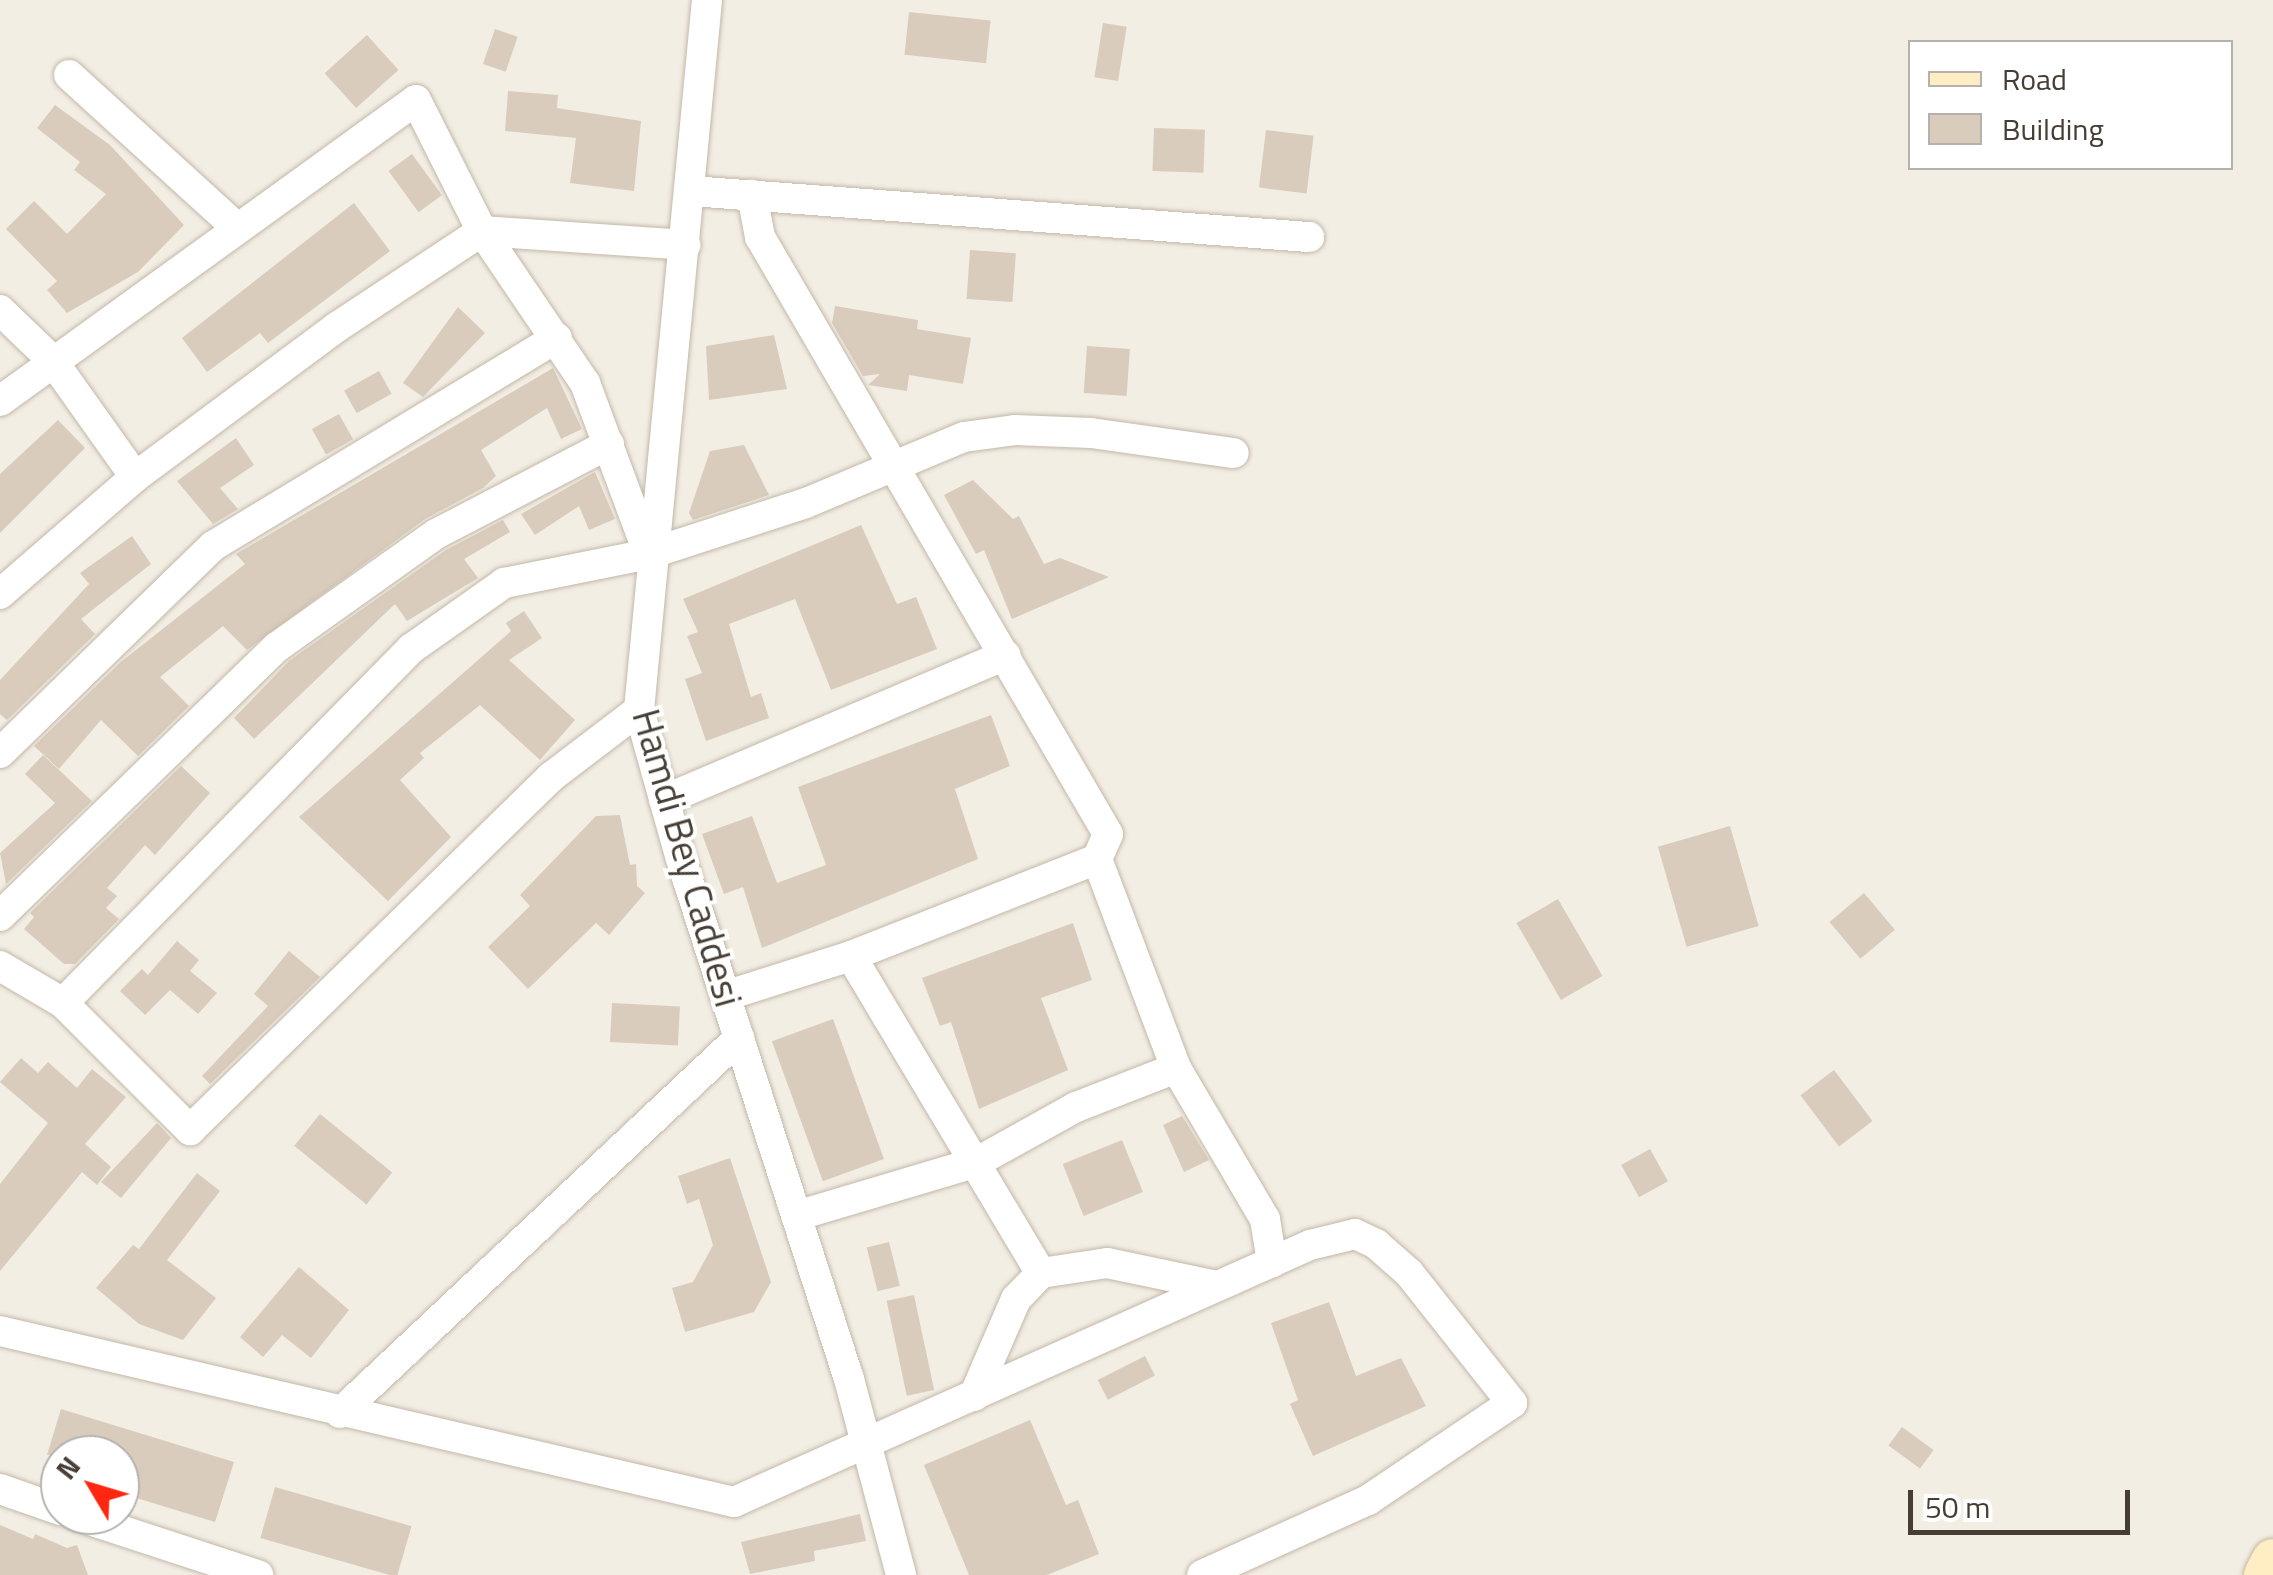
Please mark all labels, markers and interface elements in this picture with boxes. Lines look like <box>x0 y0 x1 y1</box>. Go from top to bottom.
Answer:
legend <box>1908 40 2233 170</box>
text: Road <box>2002 56 2067 102</box>
text: Building <box>2002 106 2104 152</box>
street label: Hamdi Bey Caddesi <box>623 704 751 1012</box>
north arrow <box>40 1435 140 1535</box>
text: N <box>45 1447 90 1488</box>
scale bar <box>1913 1470 2136 1532</box>
text: 50 m <box>1925 1484 1990 1530</box>

